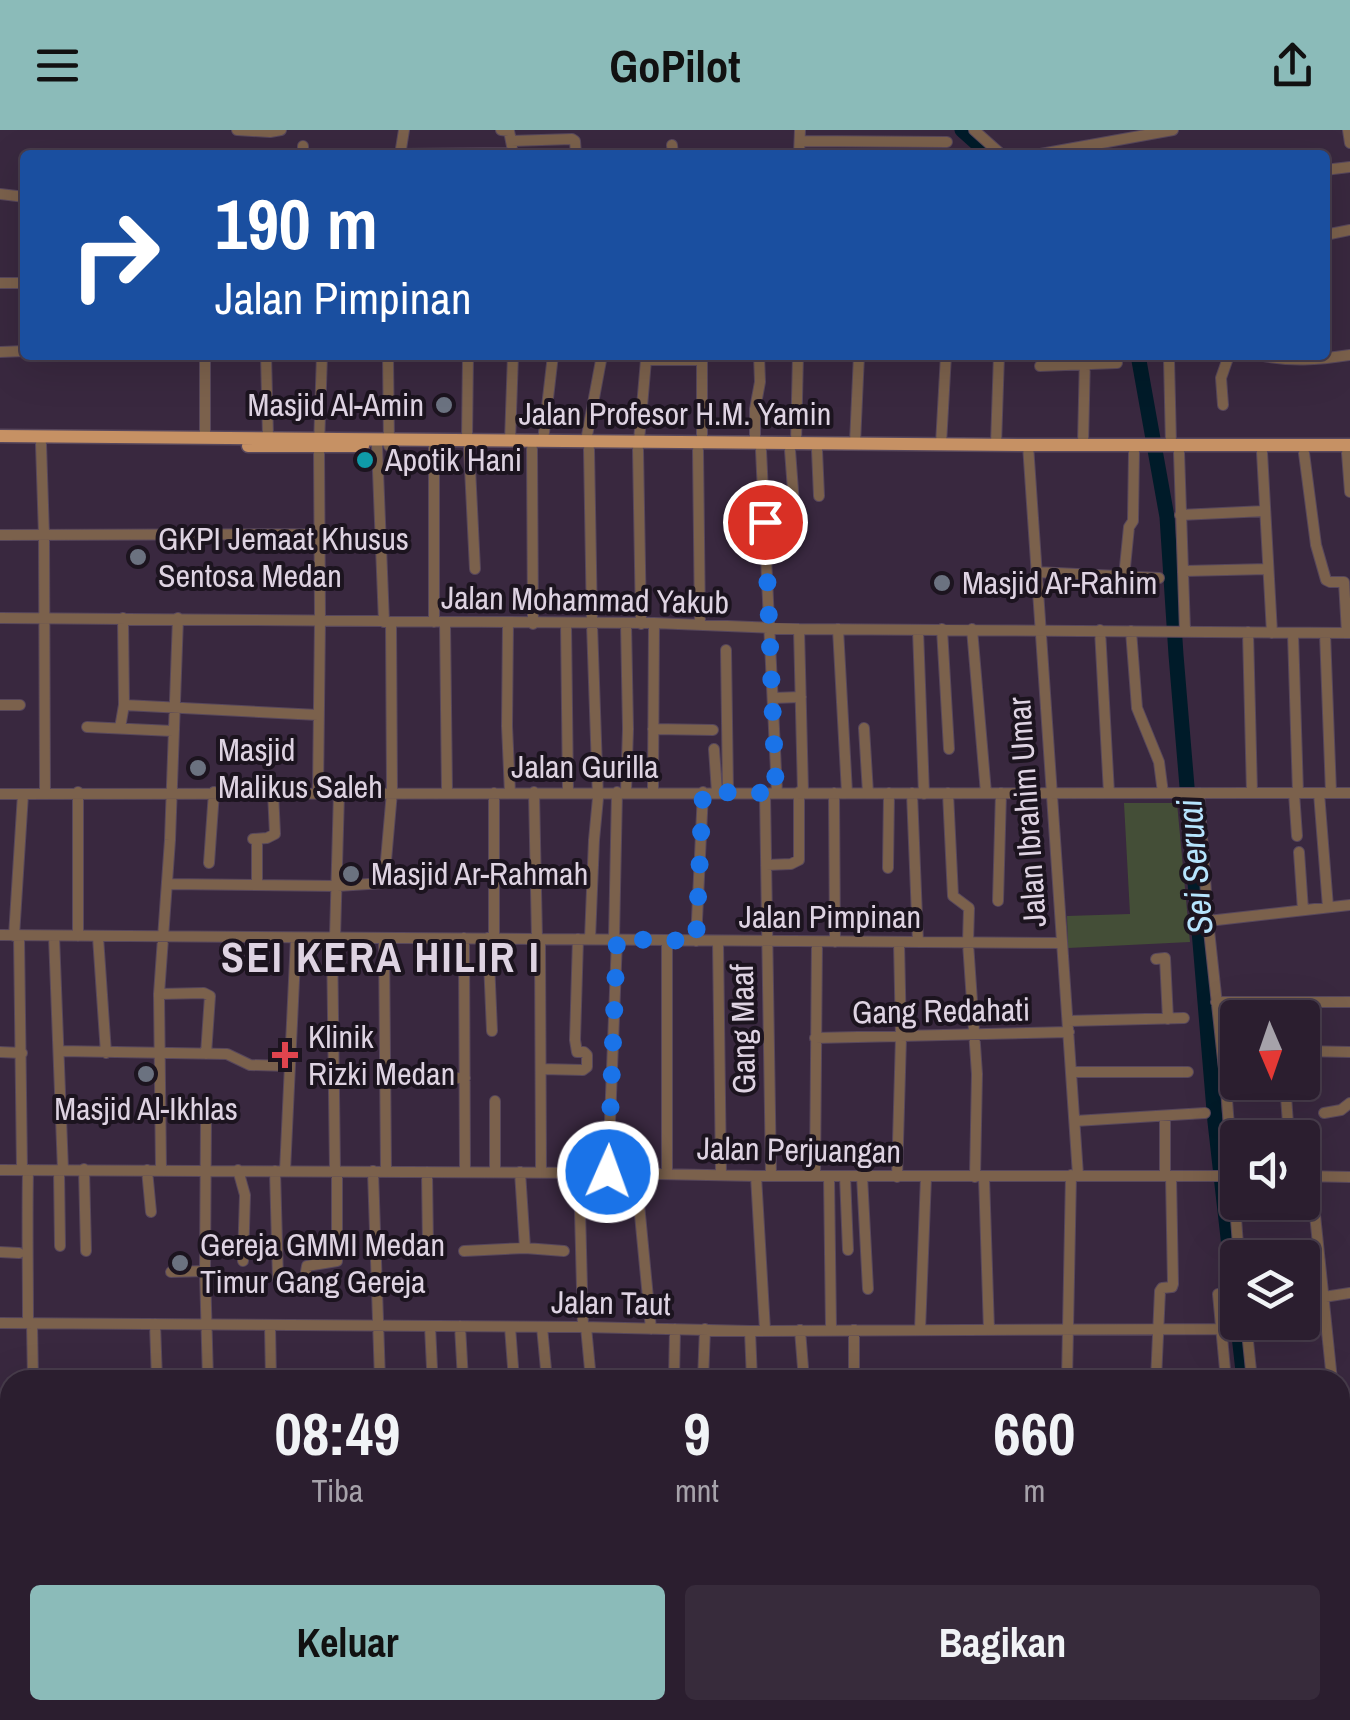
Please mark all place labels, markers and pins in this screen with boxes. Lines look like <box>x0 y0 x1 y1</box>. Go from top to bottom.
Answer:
place label: Masjid Al-Amin <box>248 383 424 426</box>
marker: Masjid Al-Amin <box>433 394 455 416</box>
place label: Apotik Hani <box>384 438 522 481</box>
marker: Apotik Hani <box>354 449 376 471</box>
pin <box>723 480 808 565</box>
place label: GKPI Jemaat Khusus Sentosa Medan <box>158 517 409 597</box>
marker: GKPI Jemaat Khusus Sentosa Medan <box>127 546 149 568</box>
place label: Masjid Ar-Rahim <box>962 561 1157 604</box>
marker: Masjid Ar-Rahim <box>931 572 953 594</box>
place label: Masjid Malikus Saleh <box>218 728 383 808</box>
marker: Masjid Malikus Saleh <box>187 757 209 779</box>
place label: Masjid Ar-Rahmah <box>371 852 588 895</box>
marker: Masjid Ar-Rahmah <box>340 863 362 885</box>
place label: Klinik Rizki Medan <box>308 1015 455 1095</box>
marker: Klinik Rizki Medan <box>272 1042 298 1068</box>
marker: Masjid Al-Ikhlas <box>135 1063 157 1085</box>
place label: Masjid Al-Ikhlas <box>54 1087 238 1130</box>
place label: Gereja GMMI Medan Timur Gang Gereja <box>200 1223 445 1303</box>
marker: Gereja GMMI Medan Timur Gang Gereja <box>169 1252 191 1274</box>

